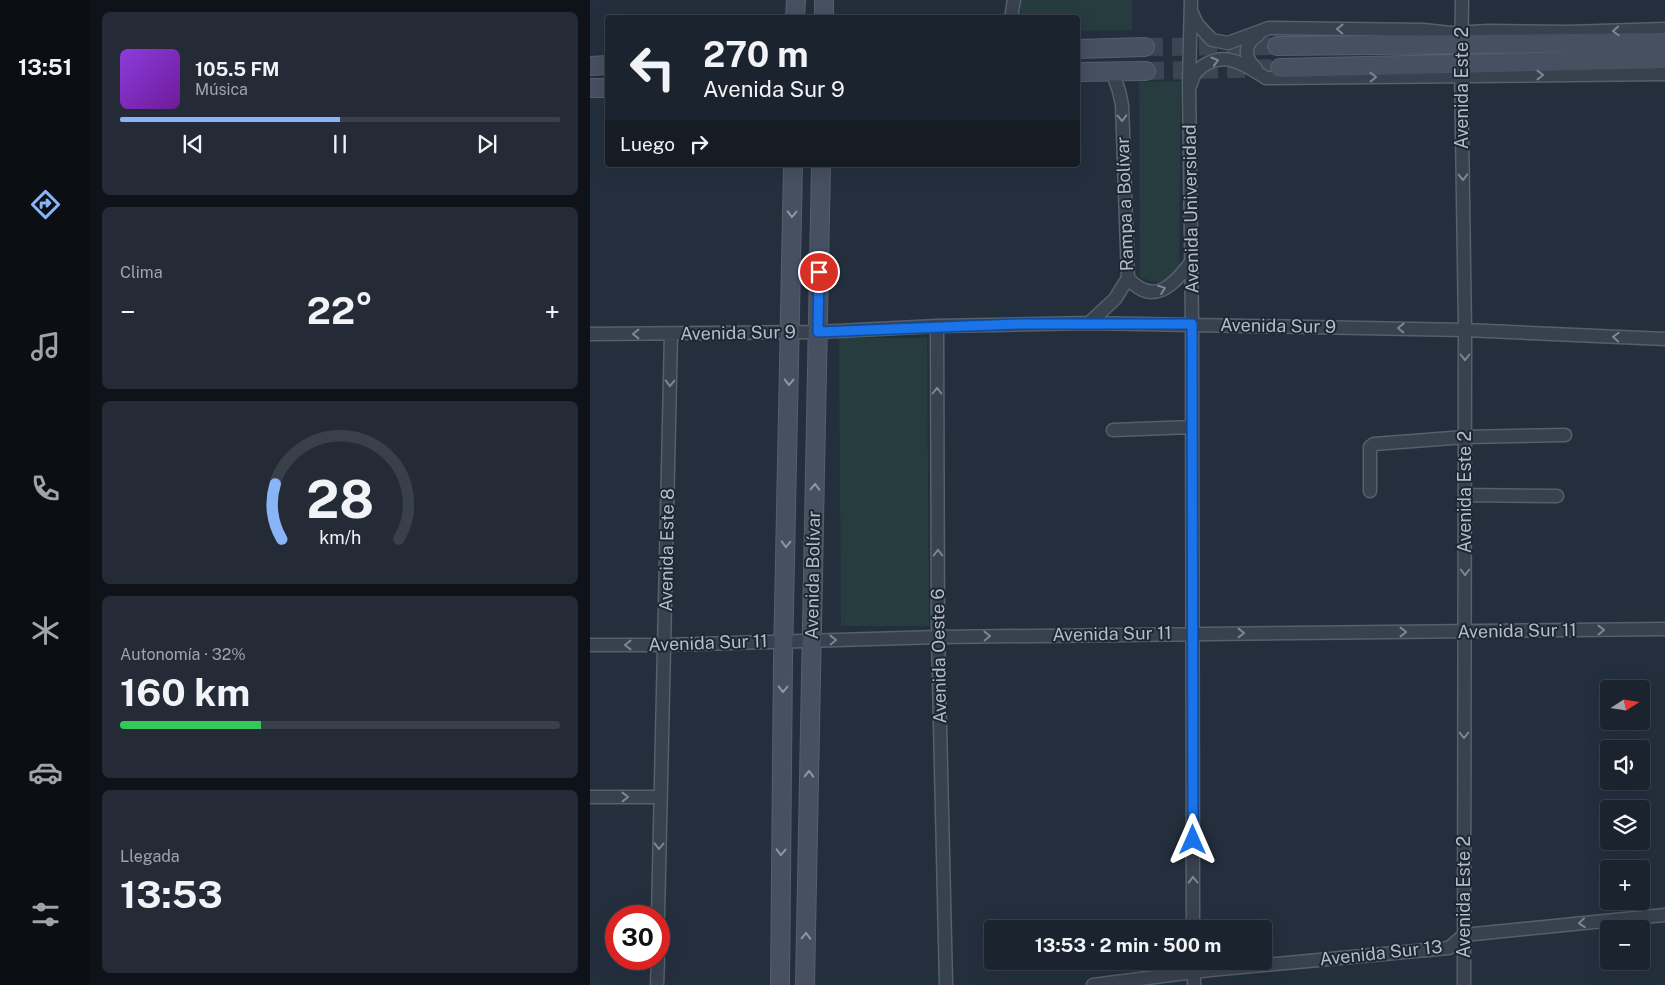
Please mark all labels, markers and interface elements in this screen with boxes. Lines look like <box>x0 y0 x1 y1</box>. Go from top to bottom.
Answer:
one-way arrow <box>1335 24 1343 34</box>
one-way arrow <box>1612 25 1620 36</box>
street label: Avenida Este 2 <box>1451 27 1472 149</box>
text: 270 m <box>703 34 809 75</box>
icon: left <box>620 35 685 100</box>
text: 13:51 <box>18 54 72 80</box>
one-way arrow <box>1211 57 1219 67</box>
text: 105.5 FM <box>195 58 280 80</box>
one-way arrow <box>1537 70 1545 80</box>
one-way arrow <box>1369 71 1377 82</box>
text: Avenida Sur 9 <box>703 76 845 102</box>
text: Música <box>195 80 248 99</box>
one-way arrow <box>1117 115 1128 123</box>
street label: Avenida Universidad <box>1179 124 1202 294</box>
icon: previous <box>179 130 207 158</box>
icon: pause <box>326 130 354 158</box>
icon: next <box>473 130 501 158</box>
icon: right <box>685 130 713 158</box>
text: Luego <box>620 133 675 155</box>
street label: Rampa a Bolívar <box>1112 136 1137 272</box>
one-way arrow <box>1458 174 1468 181</box>
icon: directions <box>28 187 63 222</box>
one-way arrow <box>787 210 798 218</box>
pin <box>798 251 840 293</box>
icon: arrive <box>805 258 833 286</box>
text: Clima <box>120 263 163 282</box>
one-way arrow <box>1158 285 1166 295</box>
text: 22° <box>307 288 373 333</box>
text: − <box>120 295 136 328</box>
text: + <box>544 295 560 328</box>
street label: Avenida Sur 9 <box>1220 314 1336 337</box>
street label: Avenida Sur 9 <box>680 321 796 344</box>
one-way arrow <box>1397 323 1405 334</box>
icon: music <box>28 329 63 364</box>
one-way arrow <box>632 329 640 339</box>
one-way arrow <box>1612 331 1620 342</box>
one-way arrow <box>1460 354 1470 361</box>
one-way arrow <box>784 378 794 386</box>
one-way arrow <box>665 380 675 387</box>
one-way arrow <box>932 386 942 394</box>
street label: Avenida Este 2 <box>1454 431 1475 553</box>
text: 28 <box>306 469 374 530</box>
icon: phone <box>28 471 63 506</box>
one-way arrow <box>809 482 820 490</box>
street label: Avenida Este 8 <box>655 488 678 612</box>
street label: Avenida Bolívar <box>801 511 824 639</box>
text: km/h <box>319 527 361 548</box>
one-way arrow <box>781 540 791 548</box>
one-way arrow <box>933 549 943 556</box>
one-way arrow <box>1460 568 1470 576</box>
street label: Avenida Oeste 6 <box>927 588 950 724</box>
icon: climate <box>28 613 63 648</box>
street label: Avenida Sur 11 <box>1457 619 1577 642</box>
street label: Avenida Sur 11 <box>1052 622 1172 645</box>
one-way arrow <box>1598 625 1605 635</box>
one-way arrow <box>1400 627 1408 637</box>
one-way arrow <box>1238 628 1245 638</box>
street label: Avenida Sur 11 <box>648 630 768 655</box>
one-way arrow <box>984 631 991 641</box>
one-way arrow <box>830 635 837 645</box>
one-way arrow <box>623 640 631 650</box>
text: Autonomía · 32% <box>120 645 246 664</box>
text: 160 km <box>120 670 250 715</box>
north arrow <box>1600 680 1650 730</box>
map controls <box>1600 680 1650 970</box>
one-way arrow <box>778 686 788 694</box>
one-way arrow <box>1459 731 1469 739</box>
button: sound <box>1600 740 1650 790</box>
icon: car <box>28 755 63 790</box>
one-way arrow <box>804 770 814 778</box>
one-way arrow <box>622 792 629 802</box>
button: layers <box>1600 800 1650 850</box>
position arrow <box>1166 813 1218 865</box>
street label: Avenida Este 2 <box>1453 836 1474 958</box>
one-way arrow <box>654 842 665 850</box>
text: Llegada <box>120 847 180 866</box>
one-way arrow <box>776 848 786 856</box>
button: + <box>1600 860 1650 910</box>
text: 13:53 <box>120 872 223 917</box>
one-way arrow <box>1188 876 1198 884</box>
icon: filters <box>28 897 63 932</box>
speed limit sign: 30 <box>605 905 670 970</box>
one-way arrow <box>1577 917 1585 928</box>
button: − <box>1600 920 1650 970</box>
one-way arrow <box>801 932 811 940</box>
text: 13:53 · 2 min · 500 m <box>1035 934 1221 956</box>
street label: Avenida Sur 13 <box>1318 936 1443 969</box>

